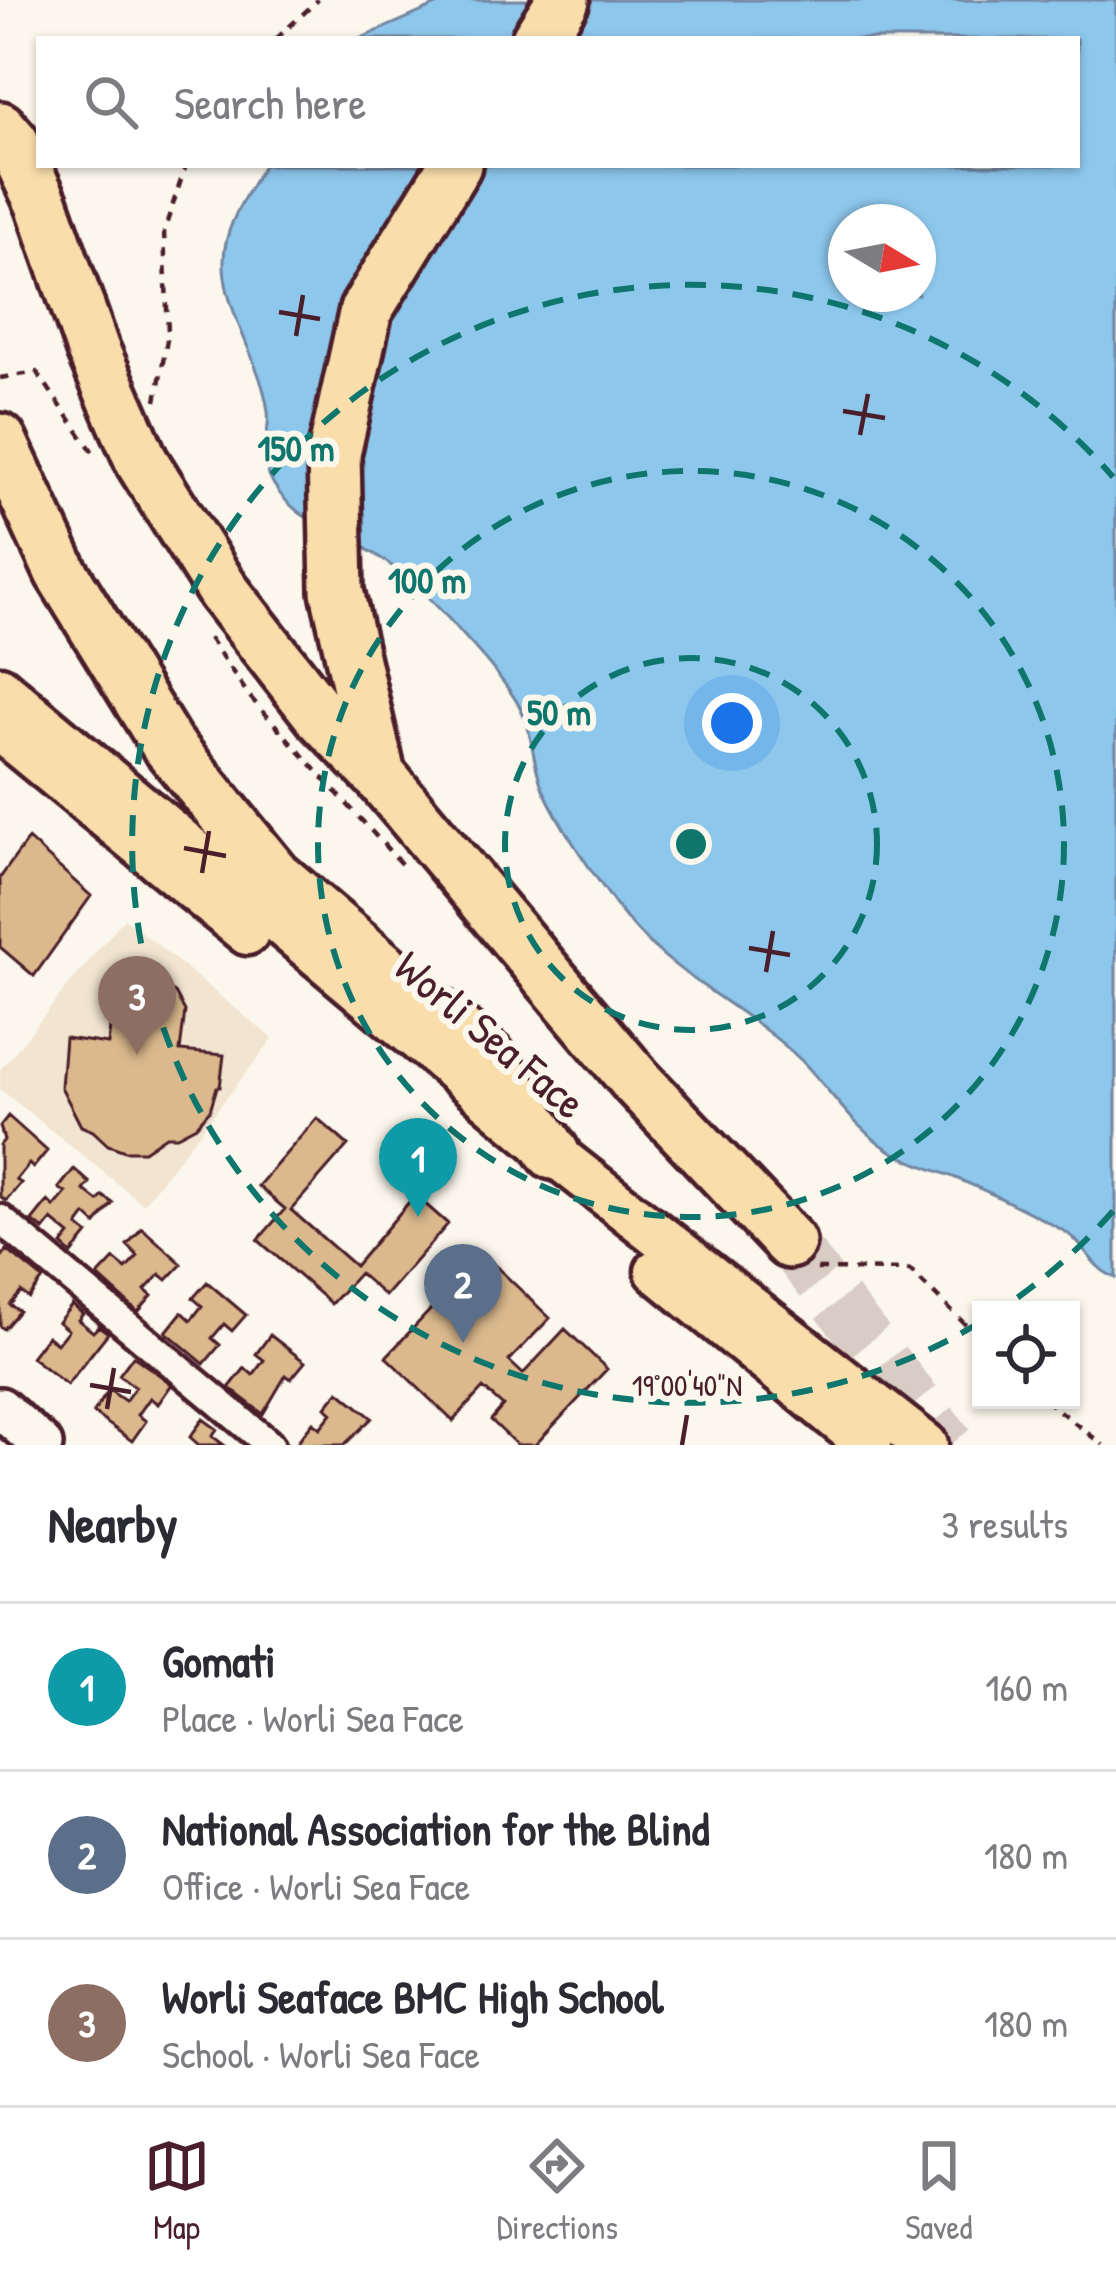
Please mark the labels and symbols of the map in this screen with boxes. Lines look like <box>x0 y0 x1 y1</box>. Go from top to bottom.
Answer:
north arrow <box>828 204 936 312</box>
text: 150 m <box>257 423 335 472</box>
text: 100 m <box>388 555 466 604</box>
text: 50 m <box>527 687 591 736</box>
your location <box>702 693 762 753</box>
centre of rings <box>670 823 712 865</box>
street label: Worli Sea Face <box>383 936 600 1132</box>
pin: 3 <box>98 956 176 1055</box>
pin: 1 <box>379 1118 457 1217</box>
pin: 2 <box>424 1244 502 1343</box>
text: 19°00'40"N <box>632 1365 742 1405</box>

